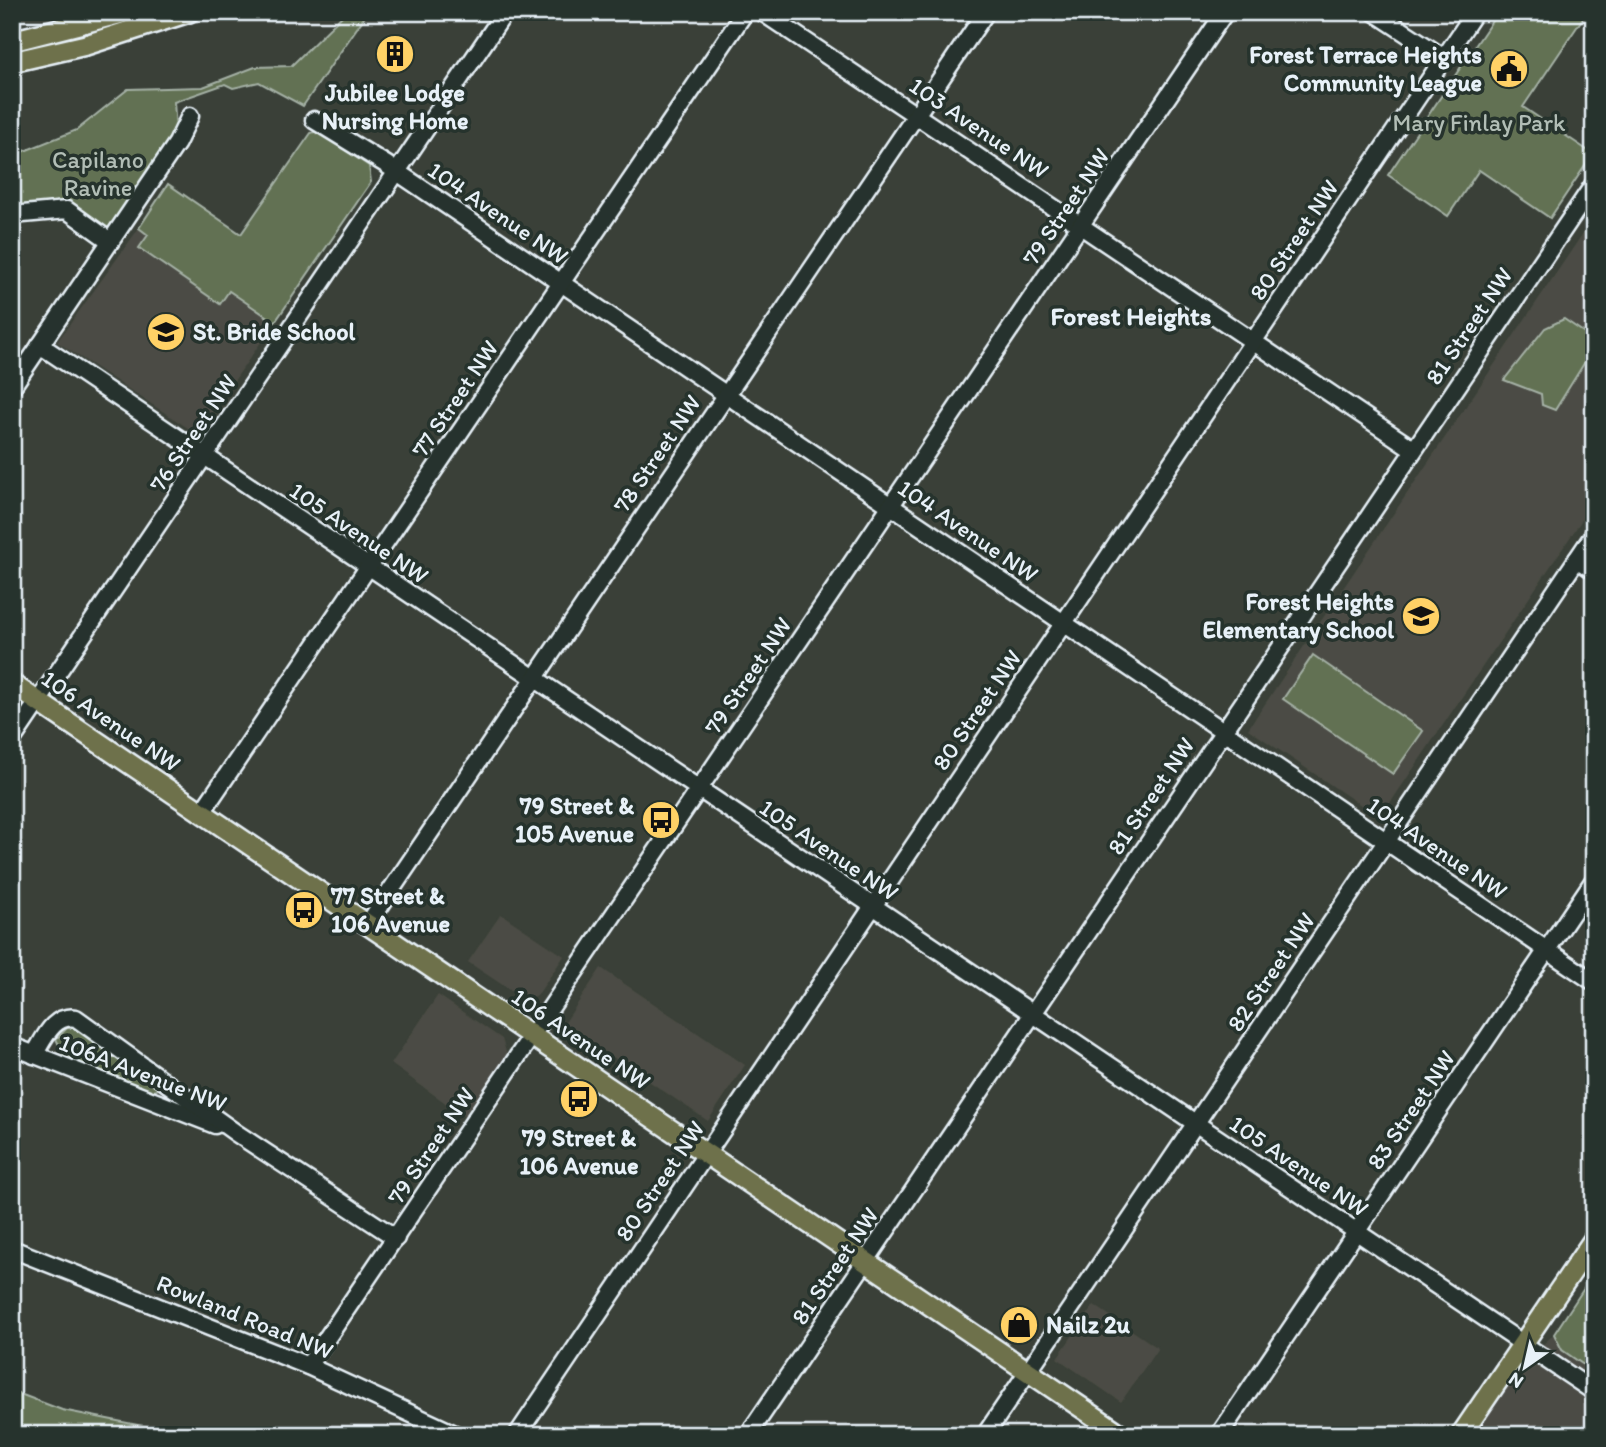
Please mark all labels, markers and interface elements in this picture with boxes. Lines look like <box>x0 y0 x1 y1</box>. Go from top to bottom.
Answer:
building icon: Jubilee Lodge Nursing Home <box>374 33 416 75</box>
place label: Forest Terrace Heights Community League <box>1249 40 1482 98</box>
public building icon: Forest Terrace Heights Community League <box>1488 48 1530 90</box>
street label: 103 Avenue NW <box>904 70 1054 185</box>
place label: Jubilee Lodge Nursing Home <box>322 78 468 136</box>
park label: Mary Finlay Park <box>1392 108 1566 137</box>
street label: 79 Street NW <box>1016 142 1115 271</box>
park label: Capilano Ravine <box>52 145 144 202</box>
street label: 104 Avenue NW <box>423 155 574 270</box>
street label: 80 Street NW <box>1243 174 1344 305</box>
street label: 81 Street NW <box>1419 262 1518 390</box>
district label: Forest Heights <box>1051 300 1211 332</box>
school or university icon: St. Bride School <box>145 311 187 353</box>
place label: St. Bride School <box>193 317 356 346</box>
street label: 77 Street NW <box>405 335 504 463</box>
street label: 76 Street NW <box>143 368 243 497</box>
street label: 78 Street NW <box>607 389 707 518</box>
street label: 104 Avenue NW <box>893 473 1044 588</box>
street label: 105 Avenue NW <box>284 476 434 590</box>
place label: Forest Heights Elementary School <box>1203 587 1394 645</box>
school or university icon: Forest Heights Elementary School <box>1400 595 1442 637</box>
street label: 79 Street NW <box>698 611 797 740</box>
street label: 80 Street NW <box>926 644 1027 775</box>
street label: 106 Avenue NW <box>36 663 186 778</box>
street label: 81 Street NW <box>1101 732 1200 860</box>
street label: 104 Avenue NW <box>1362 790 1513 905</box>
place label: 79 Street & 105 Avenue <box>515 791 634 848</box>
street label: 105 Avenue NW <box>754 793 904 907</box>
bus stop icon: 79 Street & 105 Avenue <box>640 799 682 841</box>
place label: 77 Street & 106 Avenue <box>330 881 450 938</box>
bus stop icon: 77 Street & 106 Avenue <box>283 889 325 931</box>
street label: 82 Street NW <box>1220 907 1321 1037</box>
street label: 106 Avenue NW <box>506 981 656 1096</box>
street label: 106A Avenue NW <box>55 1027 231 1118</box>
street label: 83 Street NW <box>1360 1045 1461 1175</box>
bus stop icon: 79 Street & 106 Avenue <box>558 1078 600 1120</box>
street label: 79 Street NW <box>381 1081 480 1210</box>
street label: 105 Avenue NW <box>1224 1109 1374 1223</box>
street label: 80 Street NW <box>609 1115 710 1246</box>
place label: 79 Street & 106 Avenue <box>519 1123 639 1180</box>
street label: 81 Street NW <box>785 1202 884 1330</box>
street label: Rowland Road NW <box>153 1268 338 1365</box>
shop icon: Nailz 2u <box>998 1304 1040 1346</box>
place label: Nailz 2u <box>1046 1310 1131 1339</box>
north arrow <box>1490 1332 1560 1402</box>
text: N <box>1504 1368 1528 1394</box>

